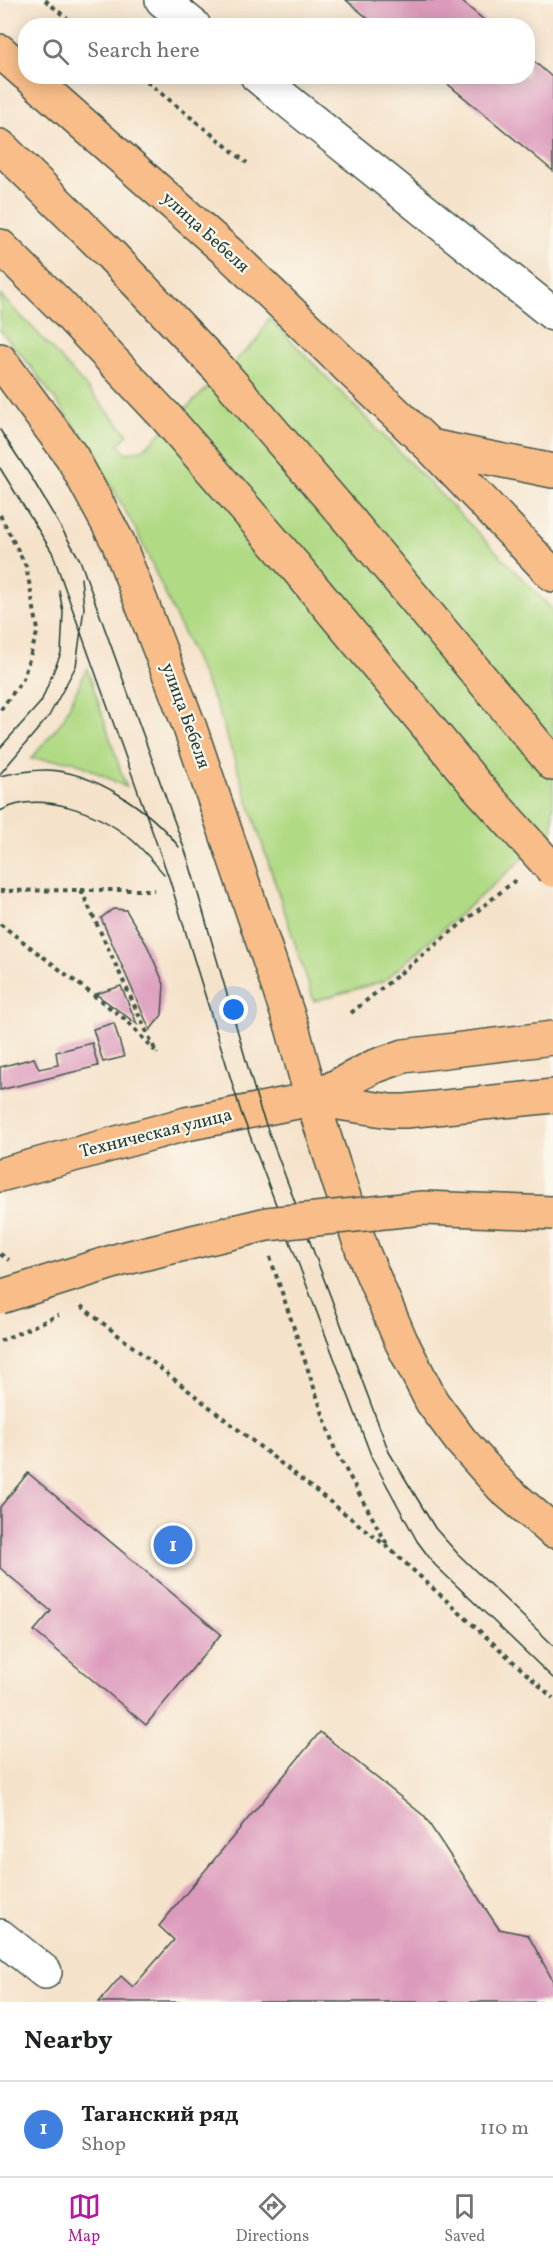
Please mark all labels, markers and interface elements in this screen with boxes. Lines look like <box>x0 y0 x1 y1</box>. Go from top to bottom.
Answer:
search box <box>18 18 535 84</box>
icon: search <box>39 35 72 68</box>
text: Search here <box>87 36 200 67</box>
street label: улица Бебеля <box>156 187 254 279</box>
street label: улица Бебеля <box>154 660 216 772</box>
your location <box>219 995 248 1024</box>
street label: Техническая улица <box>77 1103 235 1165</box>
pin: 1 <box>154 1522 192 1568</box>
text: Nearby <box>24 2023 113 2059</box>
text: Таганский ряд <box>81 2100 239 2131</box>
text: 1 <box>39 2115 48 2143</box>
text: 110 m <box>480 2115 529 2143</box>
text: Shop <box>81 2131 126 2159</box>
tab: Map <box>68 2190 101 2248</box>
tab: Directions <box>236 2190 309 2248</box>
tab: Saved <box>444 2190 485 2248</box>

